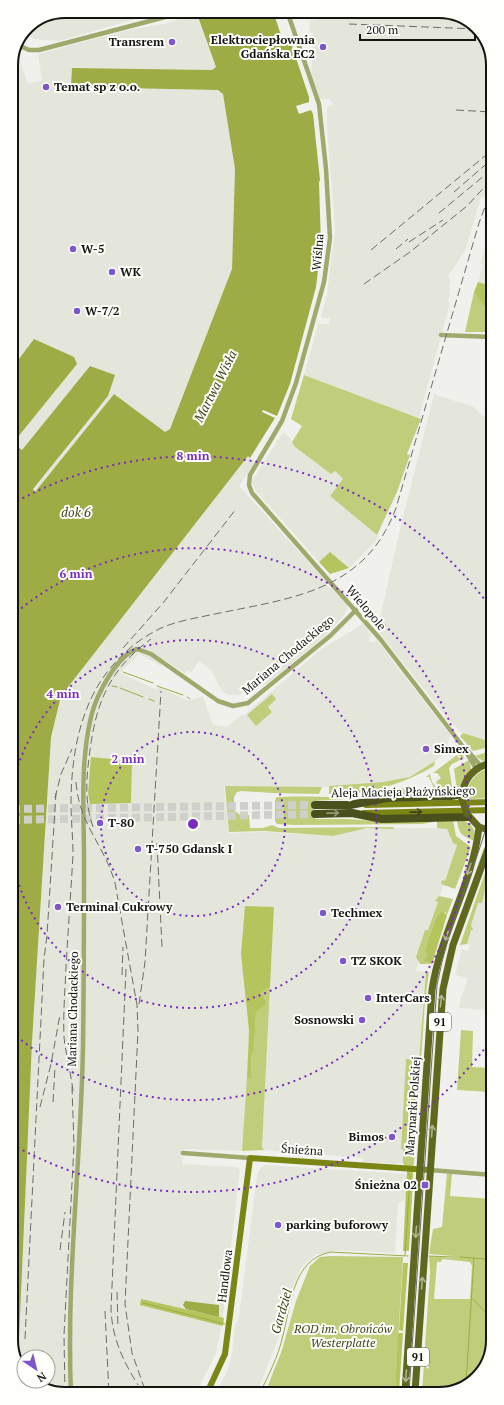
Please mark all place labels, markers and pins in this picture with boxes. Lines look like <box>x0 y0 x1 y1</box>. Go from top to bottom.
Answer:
place label: Elektrociepłownia Gdańska EC2 <box>211 32 315 61</box>
place label: Transrem <box>109 34 164 49</box>
marker: Transrem <box>167 37 177 47</box>
marker: Elektrociepłownia Gdańska EC2 <box>318 42 328 52</box>
place label: Temat sp z o.o. <box>54 79 140 94</box>
marker: Temat sp z o.o. <box>41 82 51 92</box>
place label: W-5 <box>81 241 105 256</box>
marker: W-5 <box>68 244 78 254</box>
place label: WK <box>120 264 141 279</box>
marker: WK <box>107 267 117 277</box>
place label: W-7/2 <box>85 303 120 318</box>
marker: W-7/2 <box>72 306 82 316</box>
place label: Simex <box>434 741 469 756</box>
marker: Simex <box>421 744 431 754</box>
place label: T-80 <box>108 815 134 830</box>
centre of rings <box>186 817 200 831</box>
marker: T-80 <box>95 818 105 828</box>
place label: T-750 Gdansk I <box>146 841 233 856</box>
marker: T-750 Gdansk I <box>133 844 143 854</box>
place label: Terminal Cukrowy <box>66 899 173 914</box>
marker: Terminal Cukrowy <box>53 902 63 912</box>
place label: Techmex <box>331 905 383 920</box>
marker: Techmex <box>318 908 328 918</box>
place label: TZ SKOK <box>351 953 402 968</box>
marker: TZ SKOK <box>338 956 348 966</box>
place label: InterCars <box>376 990 430 1005</box>
marker: InterCars <box>363 993 373 1003</box>
place label: Sosnowski <box>294 1012 354 1027</box>
marker: Sosnowski <box>357 1015 367 1025</box>
place label: Bimos <box>349 1129 385 1144</box>
marker: Bimos <box>387 1132 397 1142</box>
place label: Śnieżna 02 <box>355 1177 417 1192</box>
marker: Śnieżna 02 <box>420 1180 430 1190</box>
place label: parking buforowy <box>286 1217 389 1232</box>
marker: parking buforowy <box>273 1220 283 1230</box>

